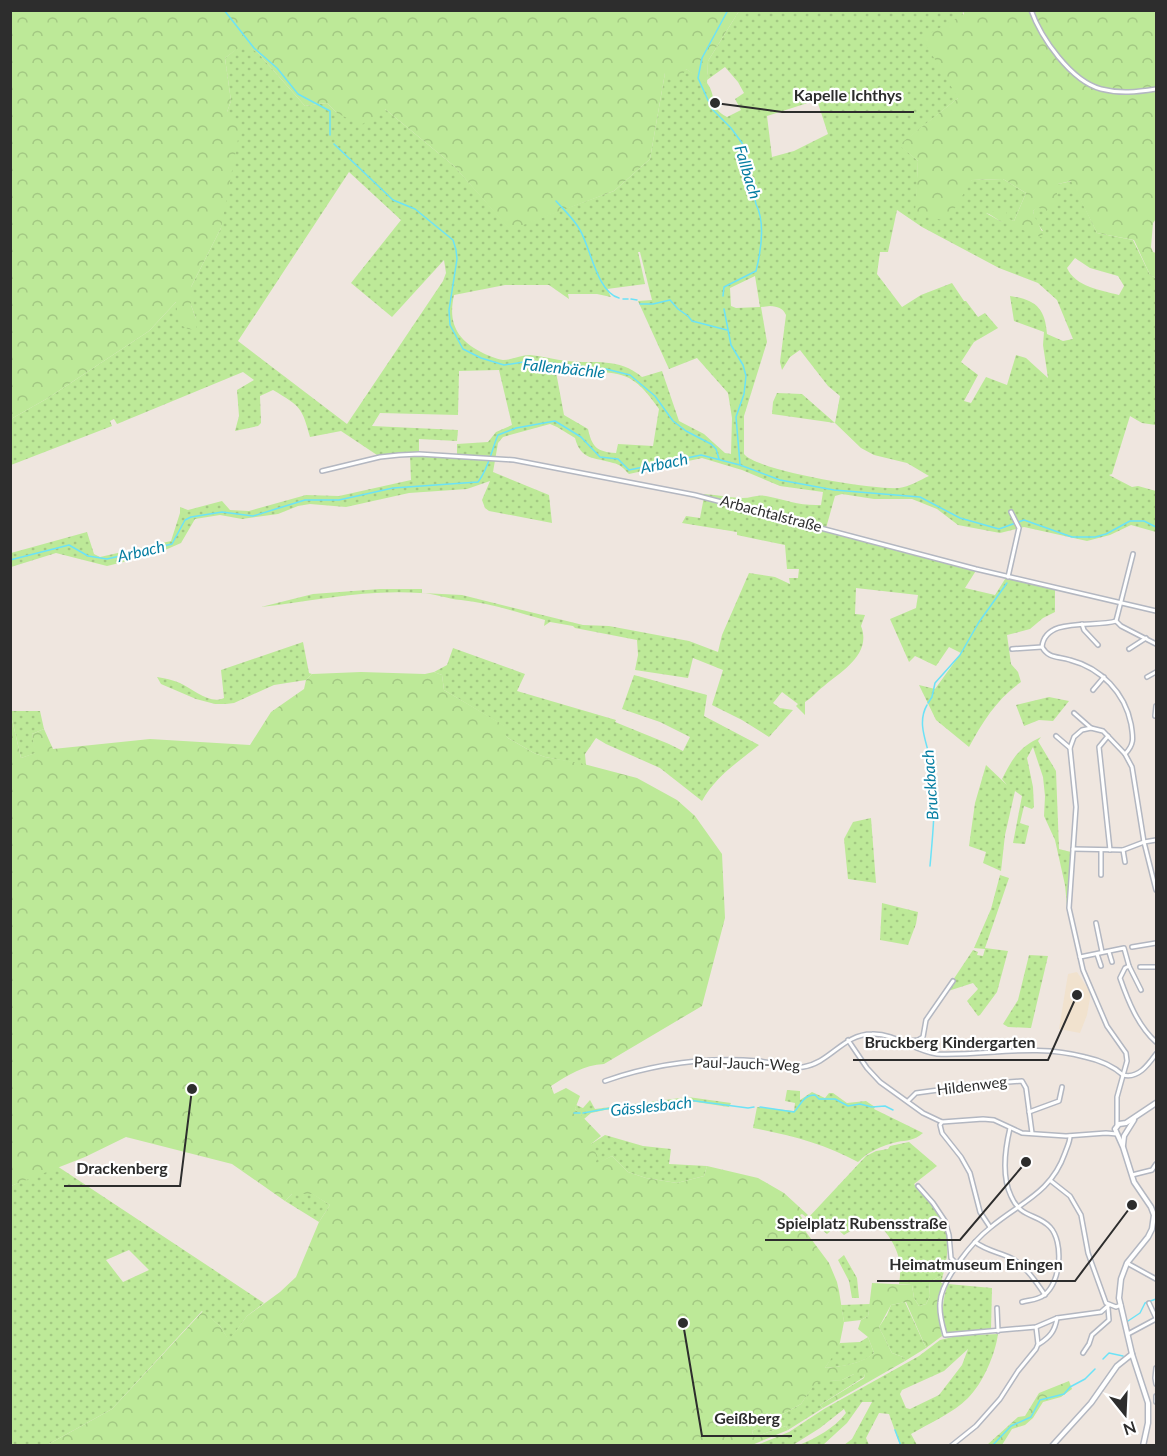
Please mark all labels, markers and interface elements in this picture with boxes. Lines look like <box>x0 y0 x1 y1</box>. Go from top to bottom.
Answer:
callout: Kapelle Ichthys <box>782 78 914 112</box>
text: Kapelle Ichthys <box>794 85 902 104</box>
water label: Fallbach <box>731 143 766 201</box>
water label: Fallenbächle <box>522 354 607 381</box>
water label: Arbach <box>637 448 689 477</box>
street label: Arbachtalstraße <box>718 491 824 535</box>
water label: Arbach <box>114 536 166 565</box>
water label: Bruckbach <box>918 749 941 821</box>
callout: Bruckberg Kindergarten <box>853 1026 1048 1060</box>
text: Bruckberg Kindergarten <box>864 1032 1036 1051</box>
street label: Paul-Jauch-Weg <box>694 1052 801 1074</box>
street label: Hildenweg <box>936 1072 1008 1098</box>
water label: Gässlesbach <box>609 1092 693 1119</box>
callout: Drackenberg <box>64 1152 180 1186</box>
text: Drackenberg <box>76 1158 168 1177</box>
callout: Spielplatz Rubensstraße <box>765 1206 960 1240</box>
text: Spielplatz Rubensstraße <box>777 1213 948 1232</box>
callout: Heimatmuseum Eningen <box>877 1247 1075 1281</box>
text: Heimatmuseum Eningen <box>889 1254 1063 1273</box>
north arrow <box>1095 1384 1155 1444</box>
callout: Geißberg <box>702 1402 792 1436</box>
text: Geißberg <box>714 1408 780 1427</box>
text: N <box>1121 1418 1139 1440</box>

